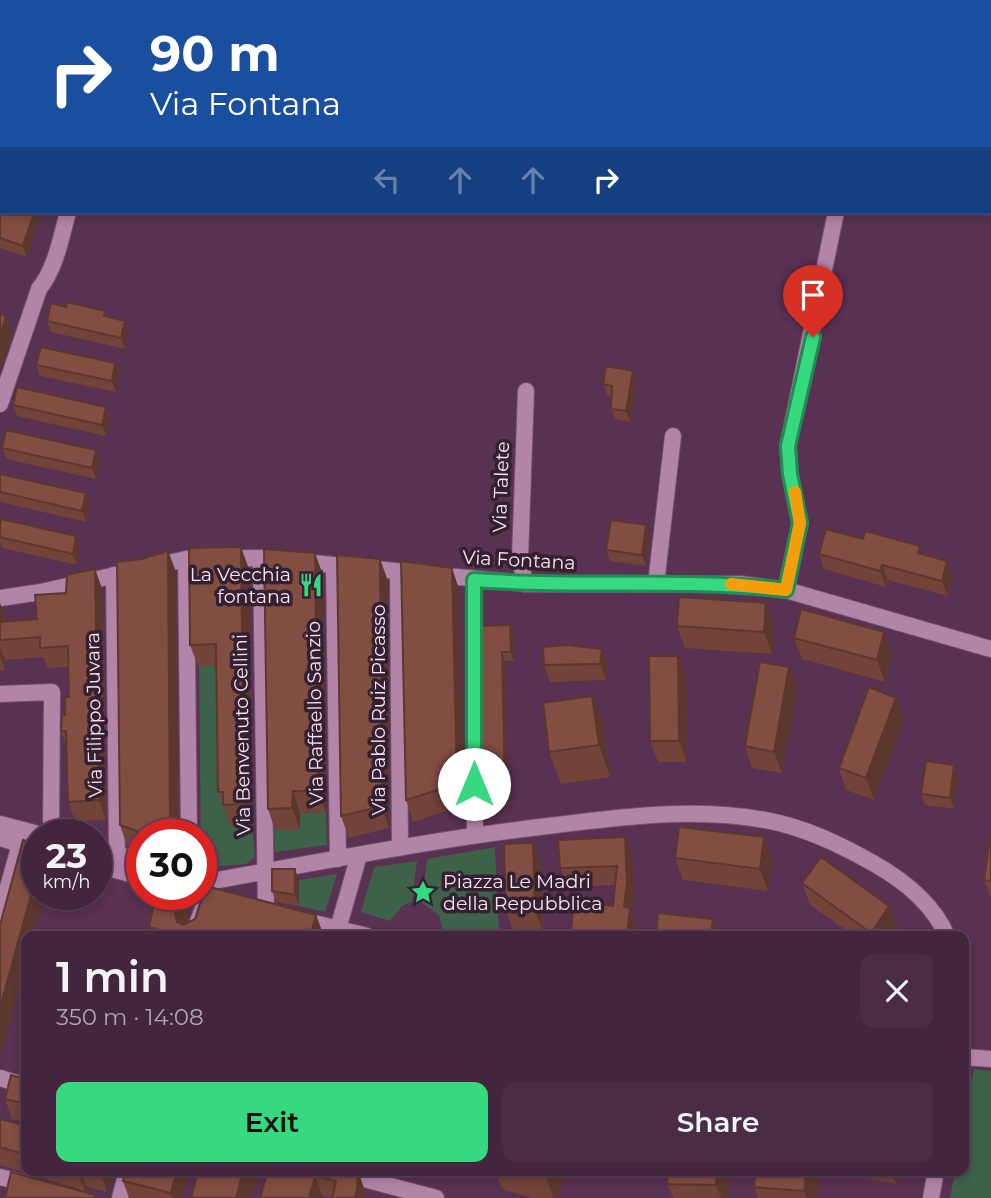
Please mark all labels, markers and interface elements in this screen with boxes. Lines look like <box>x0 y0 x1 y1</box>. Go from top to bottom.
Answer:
text: 90 m <box>150 24 280 83</box>
icon: right <box>35 28 126 119</box>
text: Via Fontana <box>150 84 341 123</box>
icon: left <box>368 161 406 199</box>
icon: ahead <box>441 161 479 199</box>
icon: ahead <box>514 161 552 199</box>
icon: right <box>587 161 625 199</box>
pin <box>783 265 843 337</box>
icon: arrive <box>794 276 832 314</box>
street label: Via Talete <box>488 441 514 533</box>
street label: Via Fontana <box>462 546 576 574</box>
place label: La Vecchia fontana <box>190 563 291 608</box>
restaurant icon: La Vecchia fontana <box>297 571 325 599</box>
street label: Via Pablo Ruiz Picasso <box>367 604 390 816</box>
street label: Via Raffaello Sanzio <box>302 621 328 805</box>
street label: Via Filippo Juvara <box>81 632 107 798</box>
street label: Via Benvenuto Cellini <box>229 634 255 836</box>
position arrow <box>437 747 511 821</box>
speed limit sign: 30 <box>126 819 217 910</box>
text: 23 <box>46 834 87 877</box>
place label: Piazza Le Madri della Repubblica <box>443 870 603 915</box>
text: km/h <box>42 871 91 893</box>
place icon: Piazza Le Madri della Repubblica <box>409 878 437 906</box>
text: 1 min <box>56 951 169 1003</box>
button: close <box>860 954 934 1028</box>
text: 350 m · 14:08 <box>56 1003 204 1031</box>
button: Exit <box>56 1082 488 1162</box>
button: Share <box>502 1082 934 1162</box>

